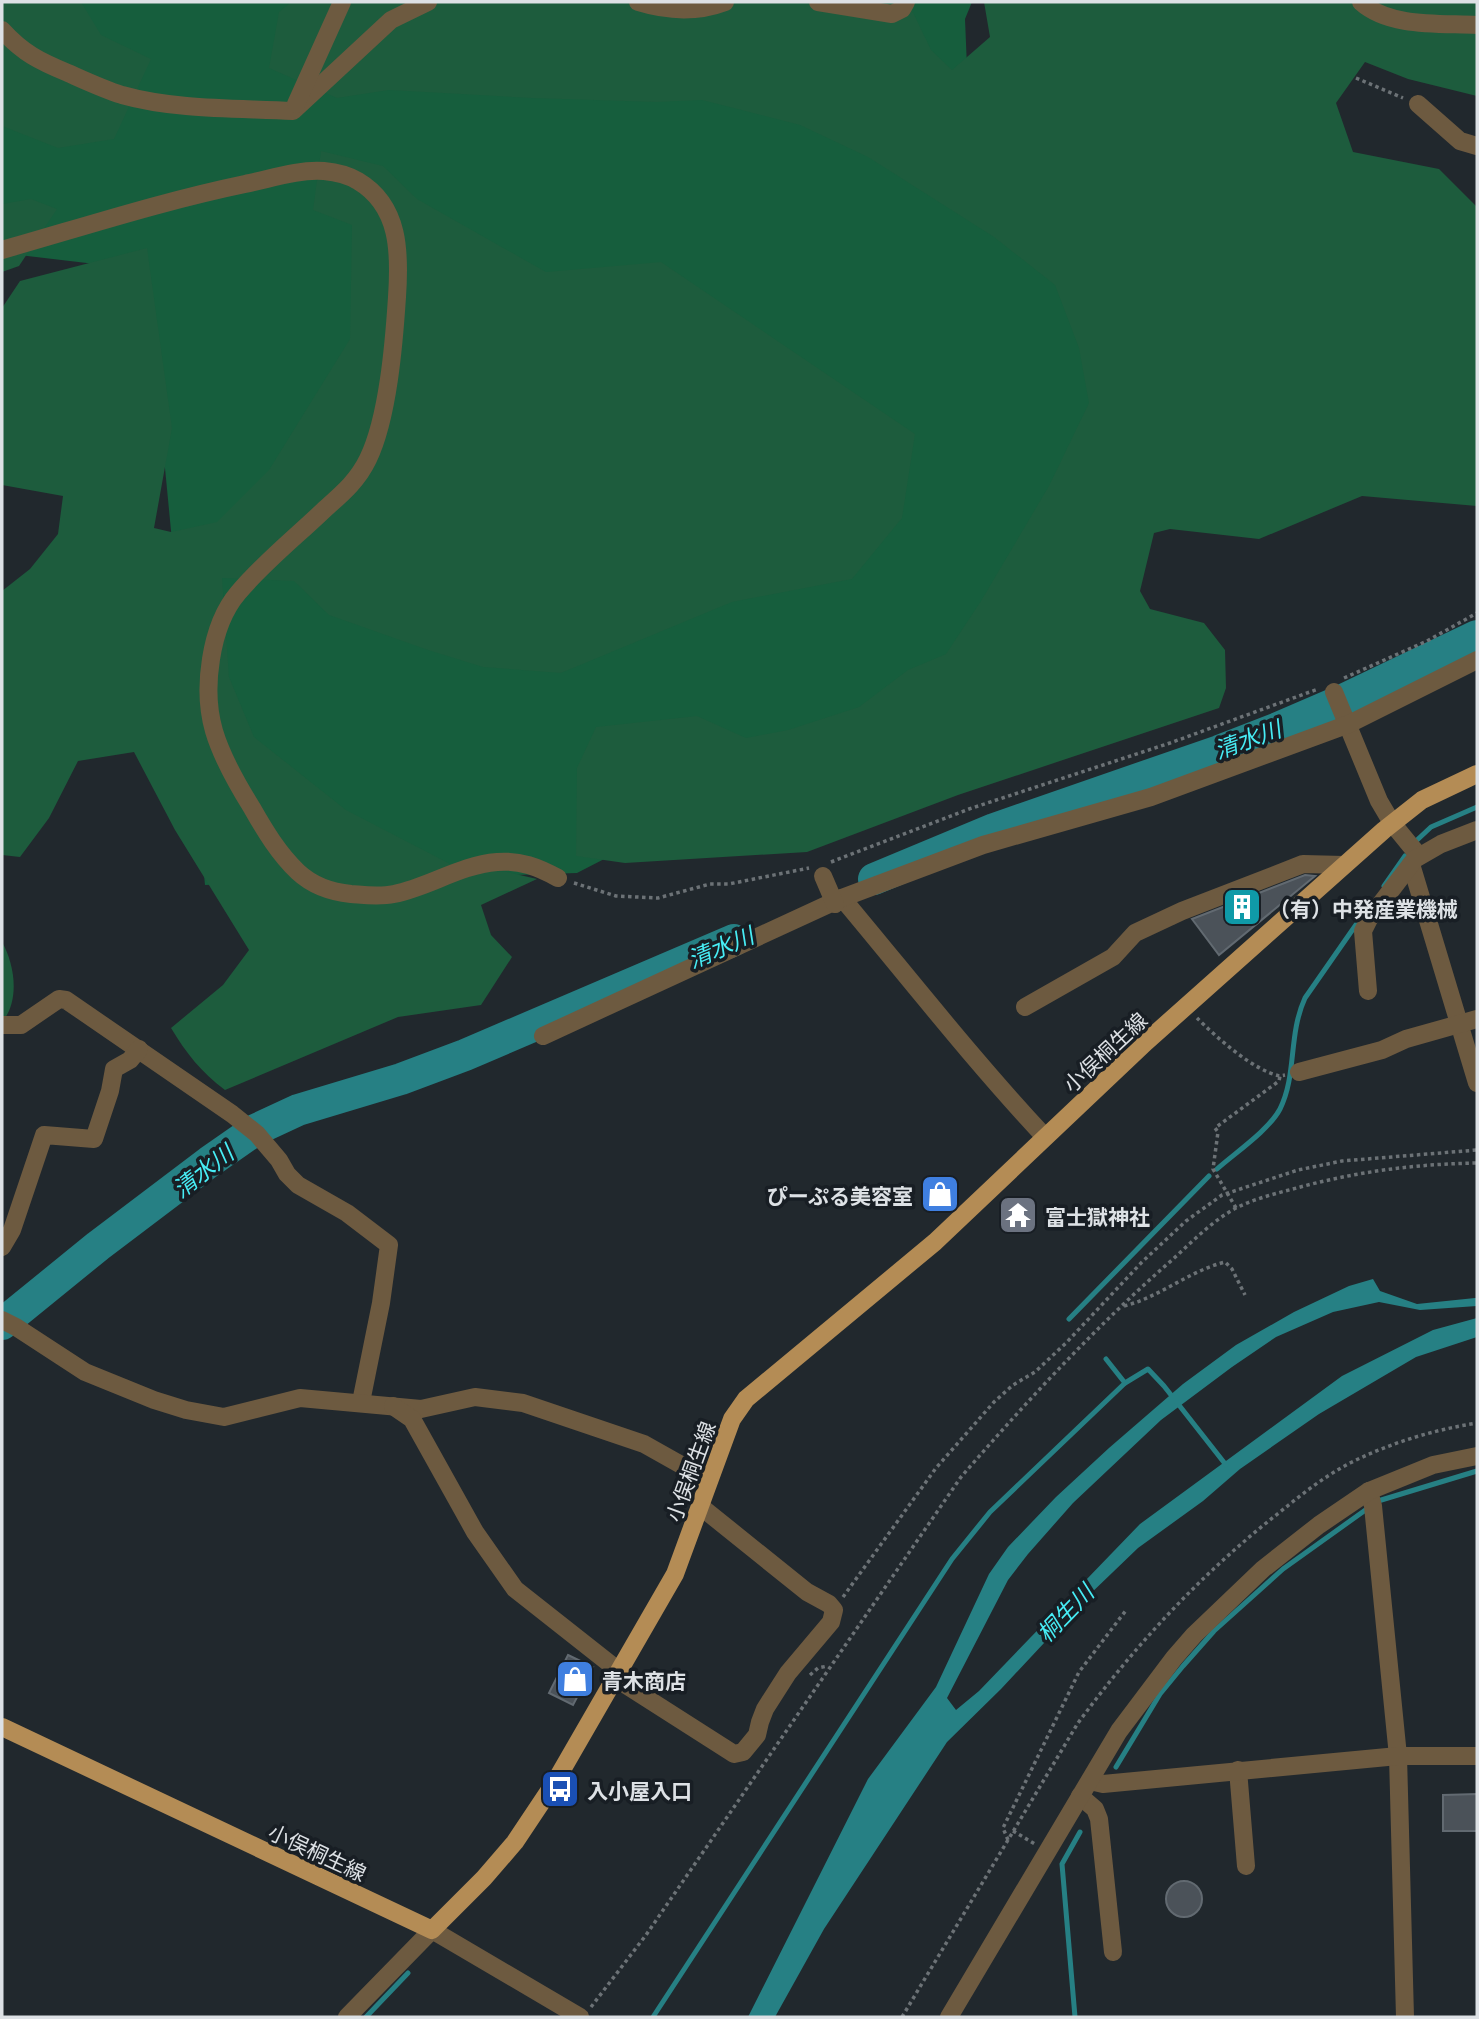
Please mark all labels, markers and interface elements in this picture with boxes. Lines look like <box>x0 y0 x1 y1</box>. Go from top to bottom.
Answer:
water label: 清水川 <box>1209 709 1288 766</box>
building icon: （有）中発産業機械 <box>1221 886 1263 928</box>
place label: （有）中発産業機械 <box>1269 892 1458 923</box>
water label: 清水川 <box>682 916 761 975</box>
street label: 小俣桐生線 <box>1055 1004 1153 1098</box>
water label: 清水川 <box>164 1134 242 1205</box>
shop icon: ぴーぷる美容室 <box>919 1173 961 1215</box>
place label: ぴーぷる美容室 <box>767 1179 913 1210</box>
temple icon: 富士獄神社 <box>997 1194 1039 1236</box>
place label: 富士獄神社 <box>1045 1200 1150 1231</box>
street label: 小俣桐生線 <box>656 1416 722 1526</box>
water label: 桐生川 <box>1028 1573 1102 1649</box>
shop icon: 青木商店 <box>554 1658 596 1700</box>
place label: 青木商店 <box>602 1664 686 1695</box>
bus stop icon: 入小屋入口 <box>539 1768 581 1810</box>
place label: 入小屋入口 <box>587 1774 692 1805</box>
street label: 小俣桐生線 <box>264 1815 372 1887</box>

